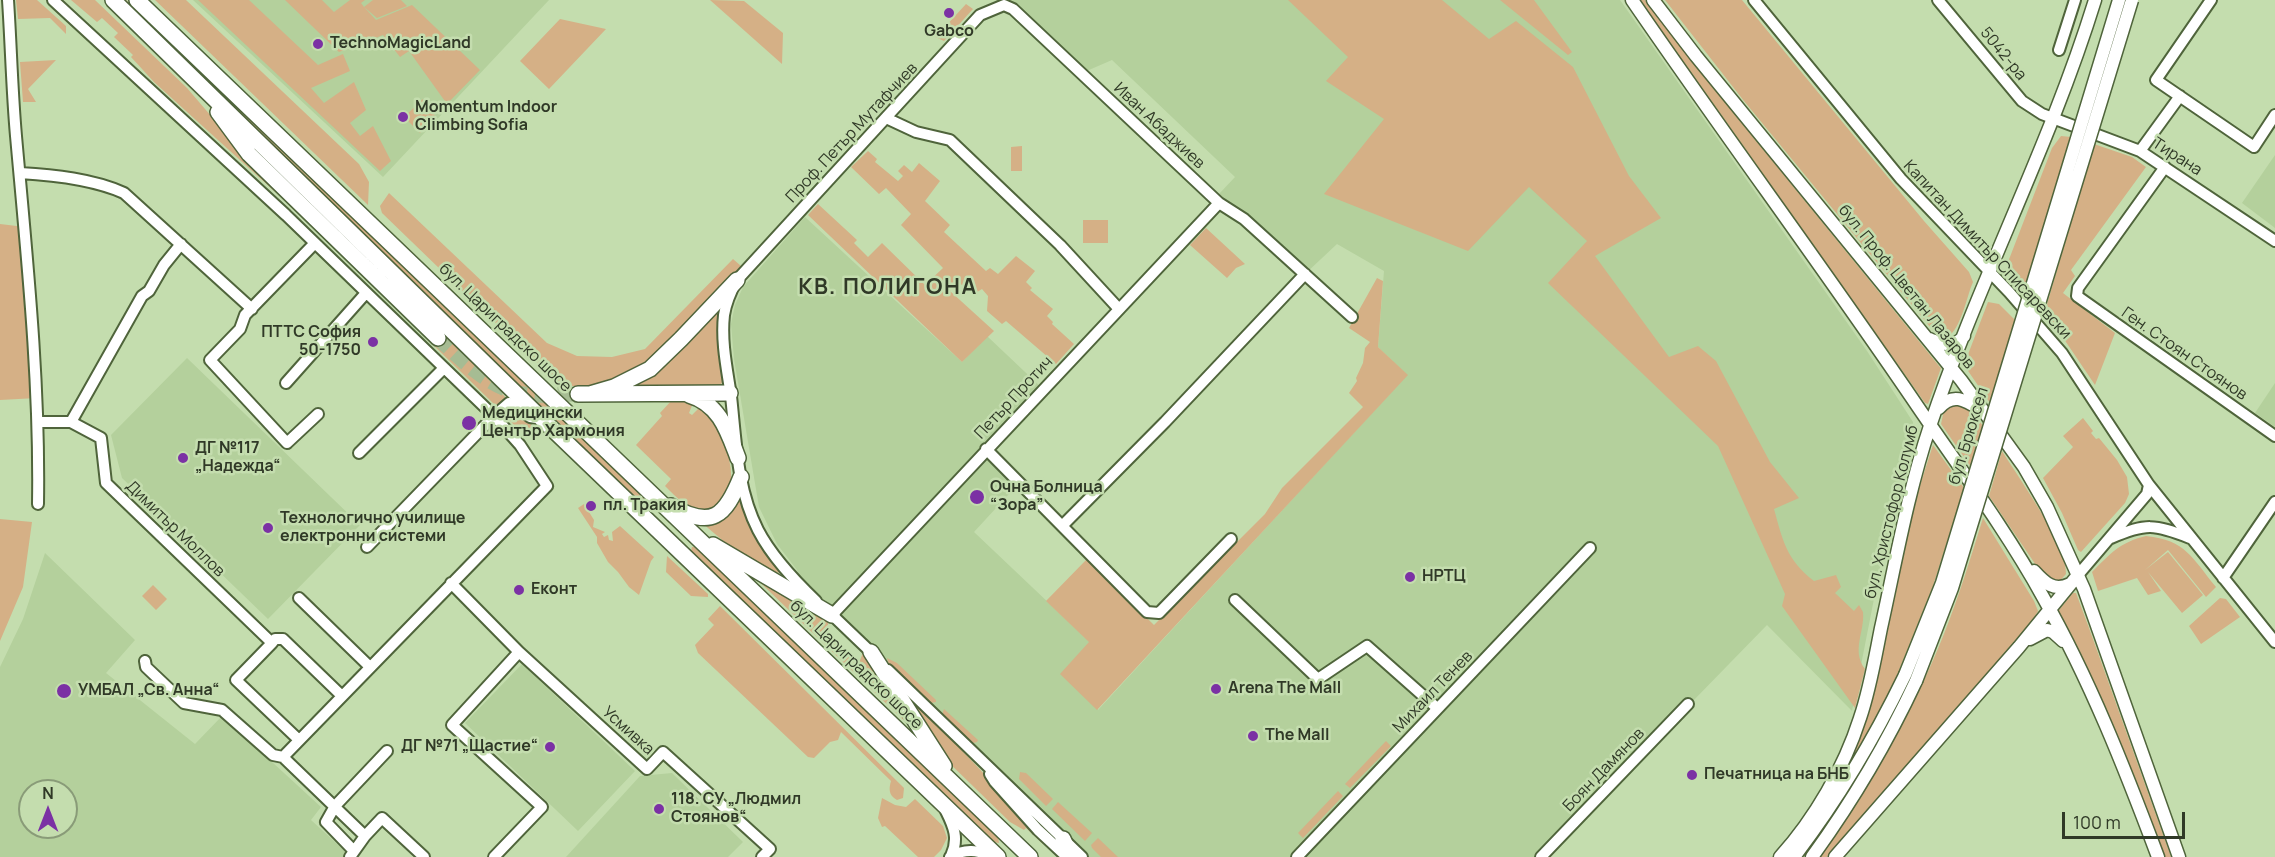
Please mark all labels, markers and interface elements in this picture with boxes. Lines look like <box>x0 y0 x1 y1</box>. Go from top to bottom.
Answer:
marker: Gabco <box>942 6 956 20</box>
place label: Gabco <box>924 22 974 42</box>
street label: 5042-ра <box>1976 24 2030 84</box>
place label: TechnoMagicLand <box>330 34 471 54</box>
marker: TechnoMagicLand <box>311 37 325 51</box>
street label: Проф. Петър Мутафчиев <box>782 59 922 207</box>
street label: Иван Абаджиев <box>1110 79 1208 173</box>
place label: Momentum Indoor Climbing Sofia <box>415 98 557 136</box>
marker: Momentum Indoor Climbing Sofia <box>396 110 410 124</box>
street label: Тирана <box>2149 134 2205 180</box>
street label: Капитан Димитър Списаревски <box>1899 157 2075 343</box>
street label: бул. Проф. Цветан Лазаров <box>1834 201 1978 373</box>
street label: бул. Цариградско шосе <box>435 260 575 396</box>
district label: КВ. ПОЛИГОНА <box>798 275 978 301</box>
street label: Ген. Стоян Стоянов <box>2117 303 2251 405</box>
place label: ПТТС София 50-1750 <box>261 323 361 361</box>
marker: ПТТС София 50-1750 <box>366 335 380 349</box>
street label: Петър Протич <box>971 353 1057 443</box>
street label: бул. Брюксел <box>1945 385 1993 487</box>
place label: Медицински Център Хармония <box>482 404 625 442</box>
marker: Медицински Център Хармония <box>460 414 478 432</box>
street label: бул. Христофор Колумб <box>1861 423 1923 601</box>
place label: ДГ №117 „Надежда“ <box>195 439 280 477</box>
marker: ДГ №117 „Надежда“ <box>176 451 190 465</box>
street label: Димитър Моллов <box>122 477 228 581</box>
place label: Очна Болница “Зора” <box>990 478 1103 516</box>
marker: Очна Болница “Зора” <box>968 488 986 506</box>
place label: пл. Тракия <box>603 496 686 516</box>
marker: пл. Тракия <box>584 499 598 513</box>
place label: Технологично училище електронни системи <box>280 509 465 547</box>
marker: Технологично училище електронни системи <box>261 521 275 535</box>
place label: НРТЦ <box>1422 567 1465 587</box>
marker: НРТЦ <box>1403 570 1417 584</box>
place label: Еконт <box>531 580 577 600</box>
marker: Еконт <box>512 583 526 597</box>
street label: бул. Цариградско шосе <box>786 597 926 733</box>
street label: Михаил Тенев <box>1389 647 1477 737</box>
place label: Arena The Mall <box>1228 679 1341 699</box>
place label: УМБАЛ „Св. Анна“ <box>78 681 219 701</box>
marker: УМБАЛ „Св. Анна“ <box>55 682 73 700</box>
marker: Arena The Mall <box>1209 682 1223 696</box>
street label: Усмивка <box>598 703 658 759</box>
street label: Боян Дамянов <box>1559 724 1649 816</box>
place label: The Mall <box>1265 726 1329 746</box>
marker: The Mall <box>1246 729 1260 743</box>
place label: ДГ №71 „Щастие“ <box>401 737 538 757</box>
marker: ДГ №71 „Щастие“ <box>543 740 557 754</box>
place label: Печатница на БНБ <box>1704 765 1849 785</box>
marker: Печатница на БНБ <box>1685 768 1699 782</box>
north arrow <box>18 779 78 839</box>
text: N <box>42 782 54 804</box>
place label: 118. СУ „Людмил Стоянов“ <box>671 790 801 828</box>
scale bar <box>2065 800 2188 838</box>
marker: 118. СУ „Людмил Стоянов“ <box>652 802 666 816</box>
text: 100 m <box>2073 810 2121 834</box>

